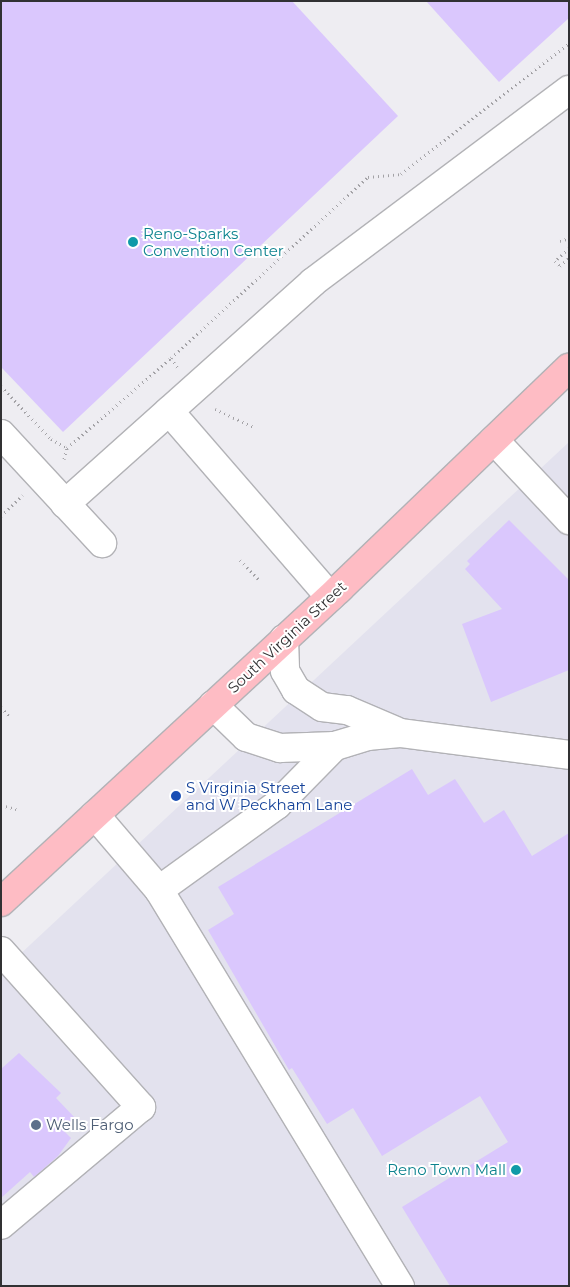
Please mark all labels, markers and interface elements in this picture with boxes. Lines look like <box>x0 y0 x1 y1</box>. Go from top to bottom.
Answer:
place label: Reno-Sparks Convention Center <box>143 224 284 259</box>
marker: Reno-Sparks Convention Center <box>127 236 139 248</box>
street label: South Virginia Street <box>224 577 350 697</box>
place label: S Virginia Street and W Peckham Lane <box>186 778 352 813</box>
marker: S Virginia Street and W Peckham Lane <box>170 790 182 802</box>
place label: Wells Fargo <box>46 1116 134 1134</box>
marker: Wells Fargo <box>30 1119 42 1131</box>
place label: Reno Town Mall <box>387 1161 506 1179</box>
marker: Reno Town Mall <box>510 1164 522 1176</box>

